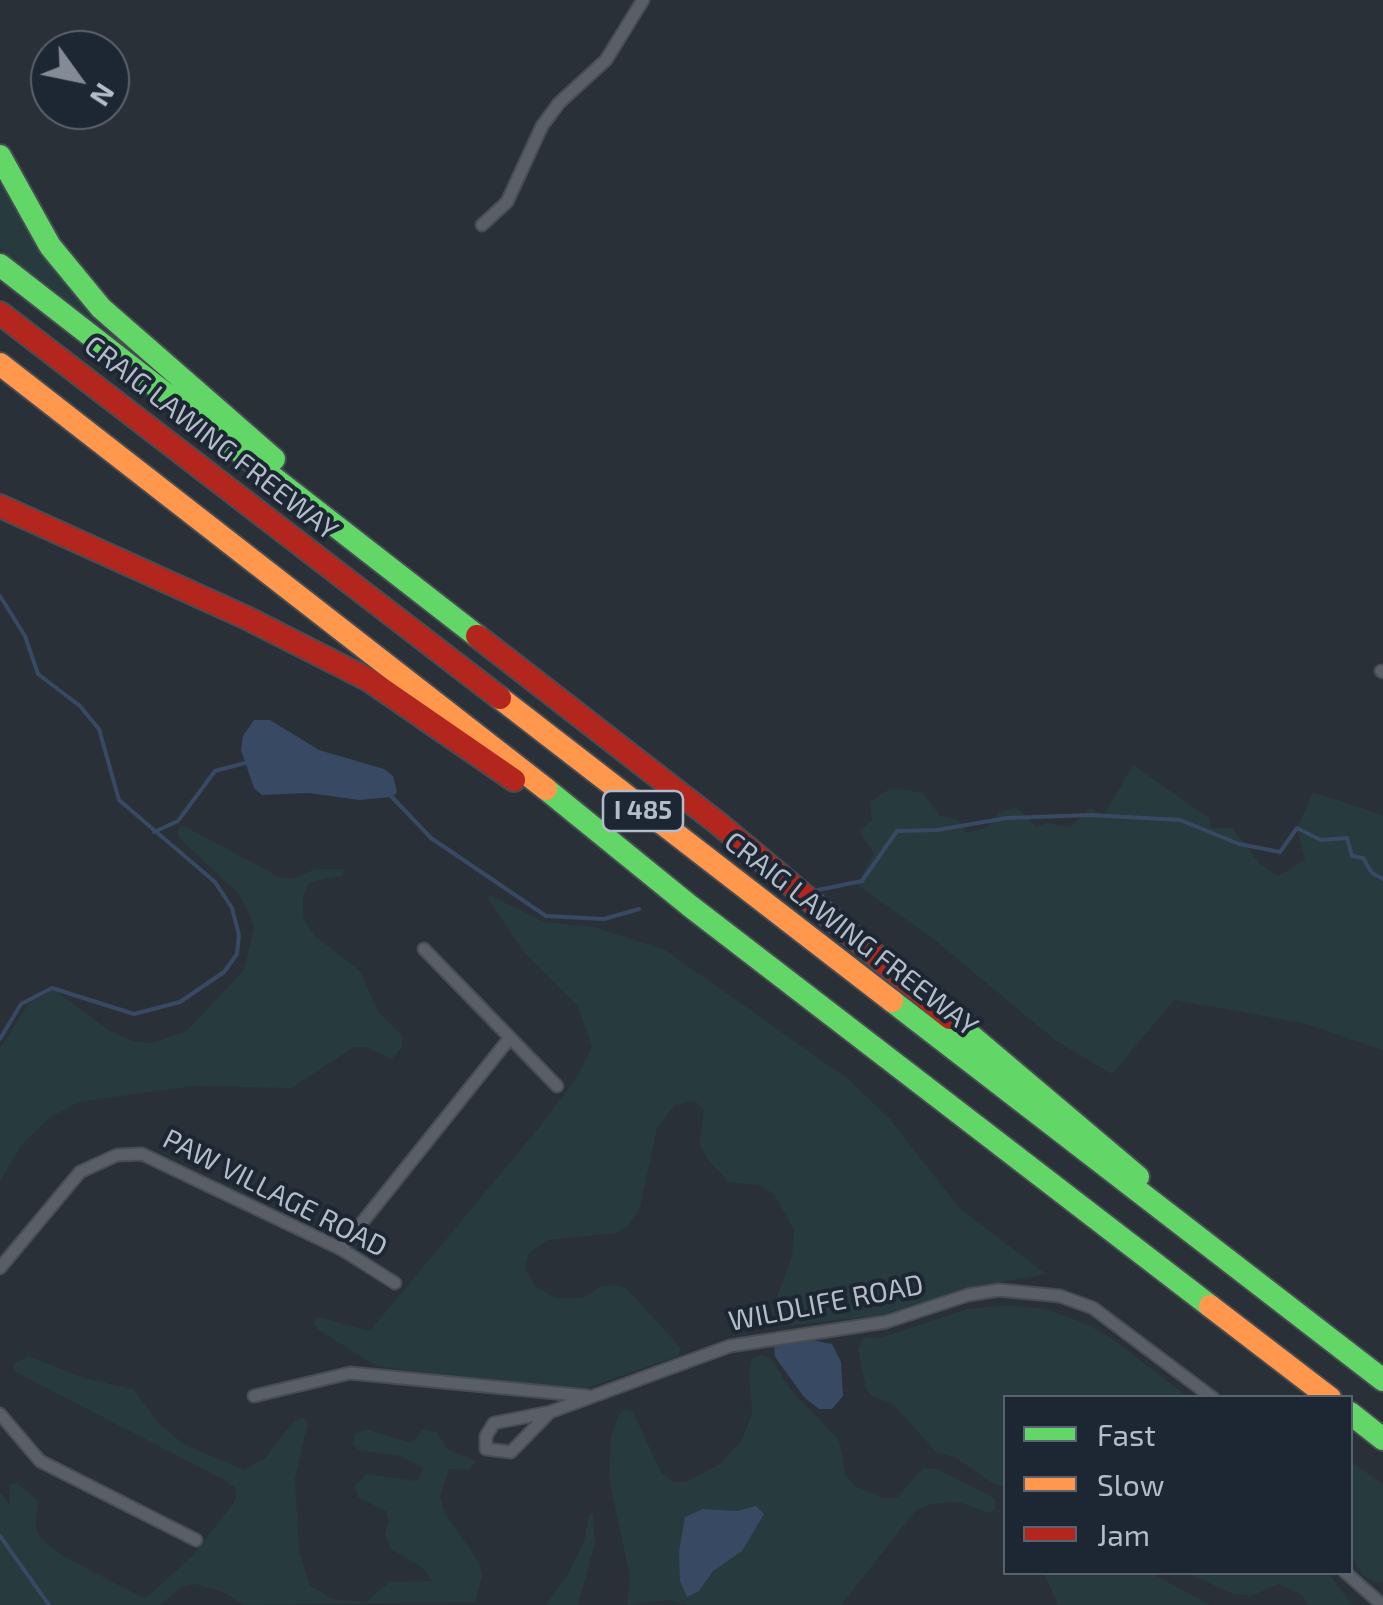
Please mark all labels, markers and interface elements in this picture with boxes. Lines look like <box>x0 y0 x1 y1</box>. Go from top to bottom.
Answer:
north arrow <box>30 30 130 130</box>
text: N <box>84 78 123 113</box>
street label: CRAIG LAWING FREEWAY <box>78 329 344 547</box>
road number: I 485 <box>603 791 683 831</box>
street label: CRAIG LAWING FREEWAY <box>718 825 984 1043</box>
street label: PAW VILLAGE ROAD <box>157 1122 393 1264</box>
street label: WILDLIFE ROAD <box>726 1268 926 1338</box>
legend <box>1003 1395 1353 1575</box>
text: Fast <box>1097 1416 1156 1452</box>
text: Slow <box>1097 1466 1164 1502</box>
text: Jam <box>1097 1516 1150 1552</box>

